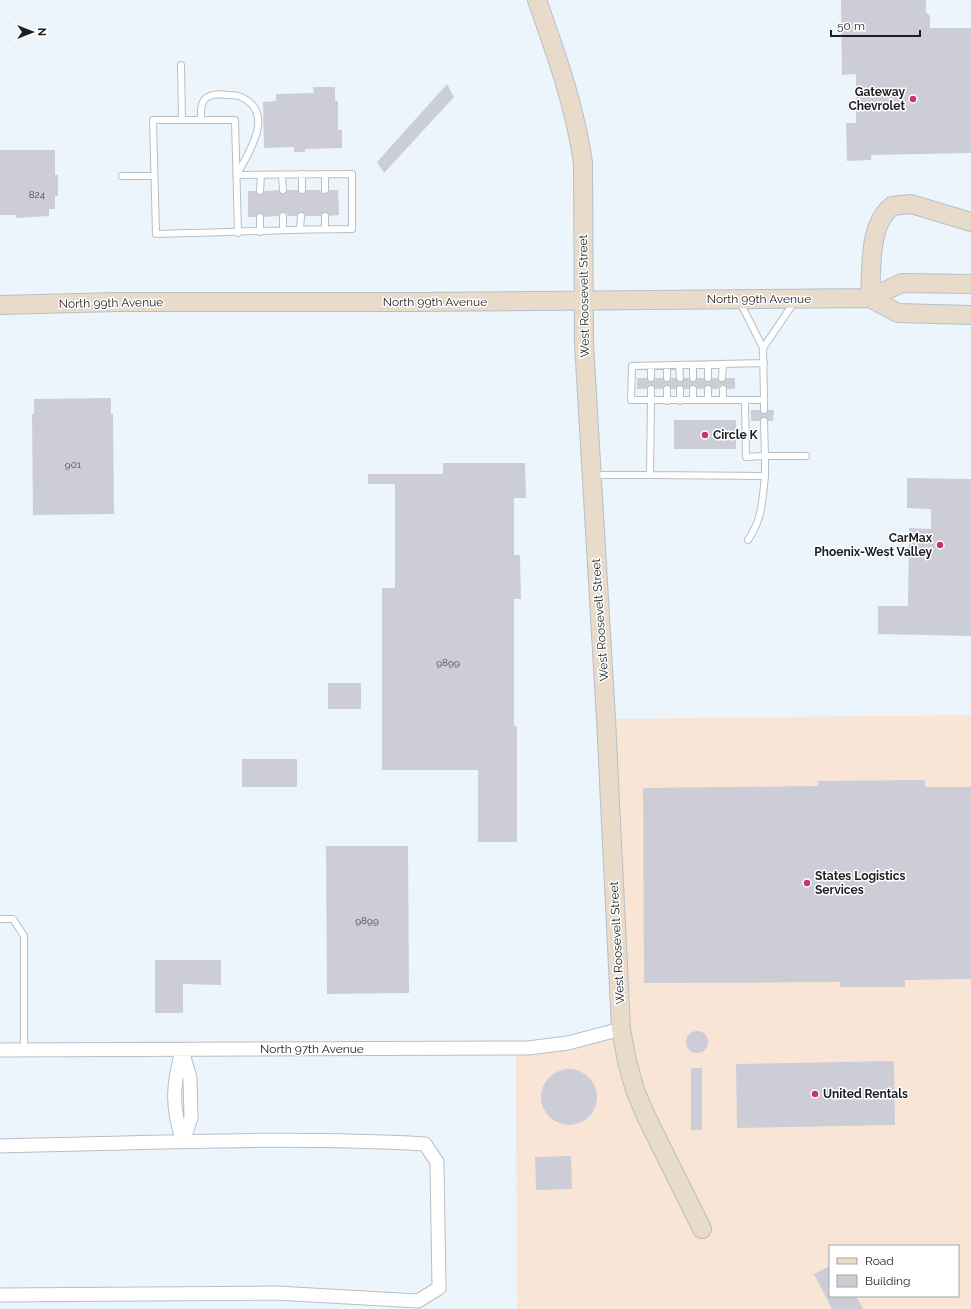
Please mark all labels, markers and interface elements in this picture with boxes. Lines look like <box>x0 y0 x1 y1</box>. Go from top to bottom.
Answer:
north arrow <box>12 12 52 52</box>
scale bar <box>831 12 920 38</box>
text: 50 m <box>837 19 865 33</box>
text: N <box>35 28 48 36</box>
place label: Gateway Chevrolet <box>849 85 905 113</box>
marker: Gateway Chevrolet <box>908 94 918 104</box>
house number: 824 <box>29 189 46 200</box>
street label: West Roosevelt Street <box>576 234 592 358</box>
street label: North 99th Avenue <box>707 292 811 306</box>
street label: North 99th Avenue <box>59 295 163 311</box>
street label: North 99th Avenue <box>383 295 487 309</box>
place label: Circle K <box>713 428 758 442</box>
marker: Circle K <box>700 430 710 440</box>
house number: 901 <box>65 459 82 470</box>
place label: CarMax Phoenix-West Valley <box>814 531 933 559</box>
marker: CarMax Phoenix-West Valley <box>935 540 945 550</box>
street label: West Roosevelt Street <box>589 558 611 682</box>
house number: 9899 <box>436 657 460 668</box>
place label: States Logistics Services <box>815 869 905 897</box>
marker: States Logistics Services <box>802 878 812 888</box>
street label: West Roosevelt Street <box>607 881 627 1005</box>
house number: 9899 <box>355 915 379 926</box>
street label: North 97th Avenue <box>260 1042 364 1056</box>
place label: United Rentals <box>823 1087 908 1101</box>
marker: United Rentals <box>810 1089 820 1099</box>
legend <box>829 1245 959 1297</box>
text: Road <box>865 1254 894 1268</box>
text: Building <box>865 1274 911 1288</box>

